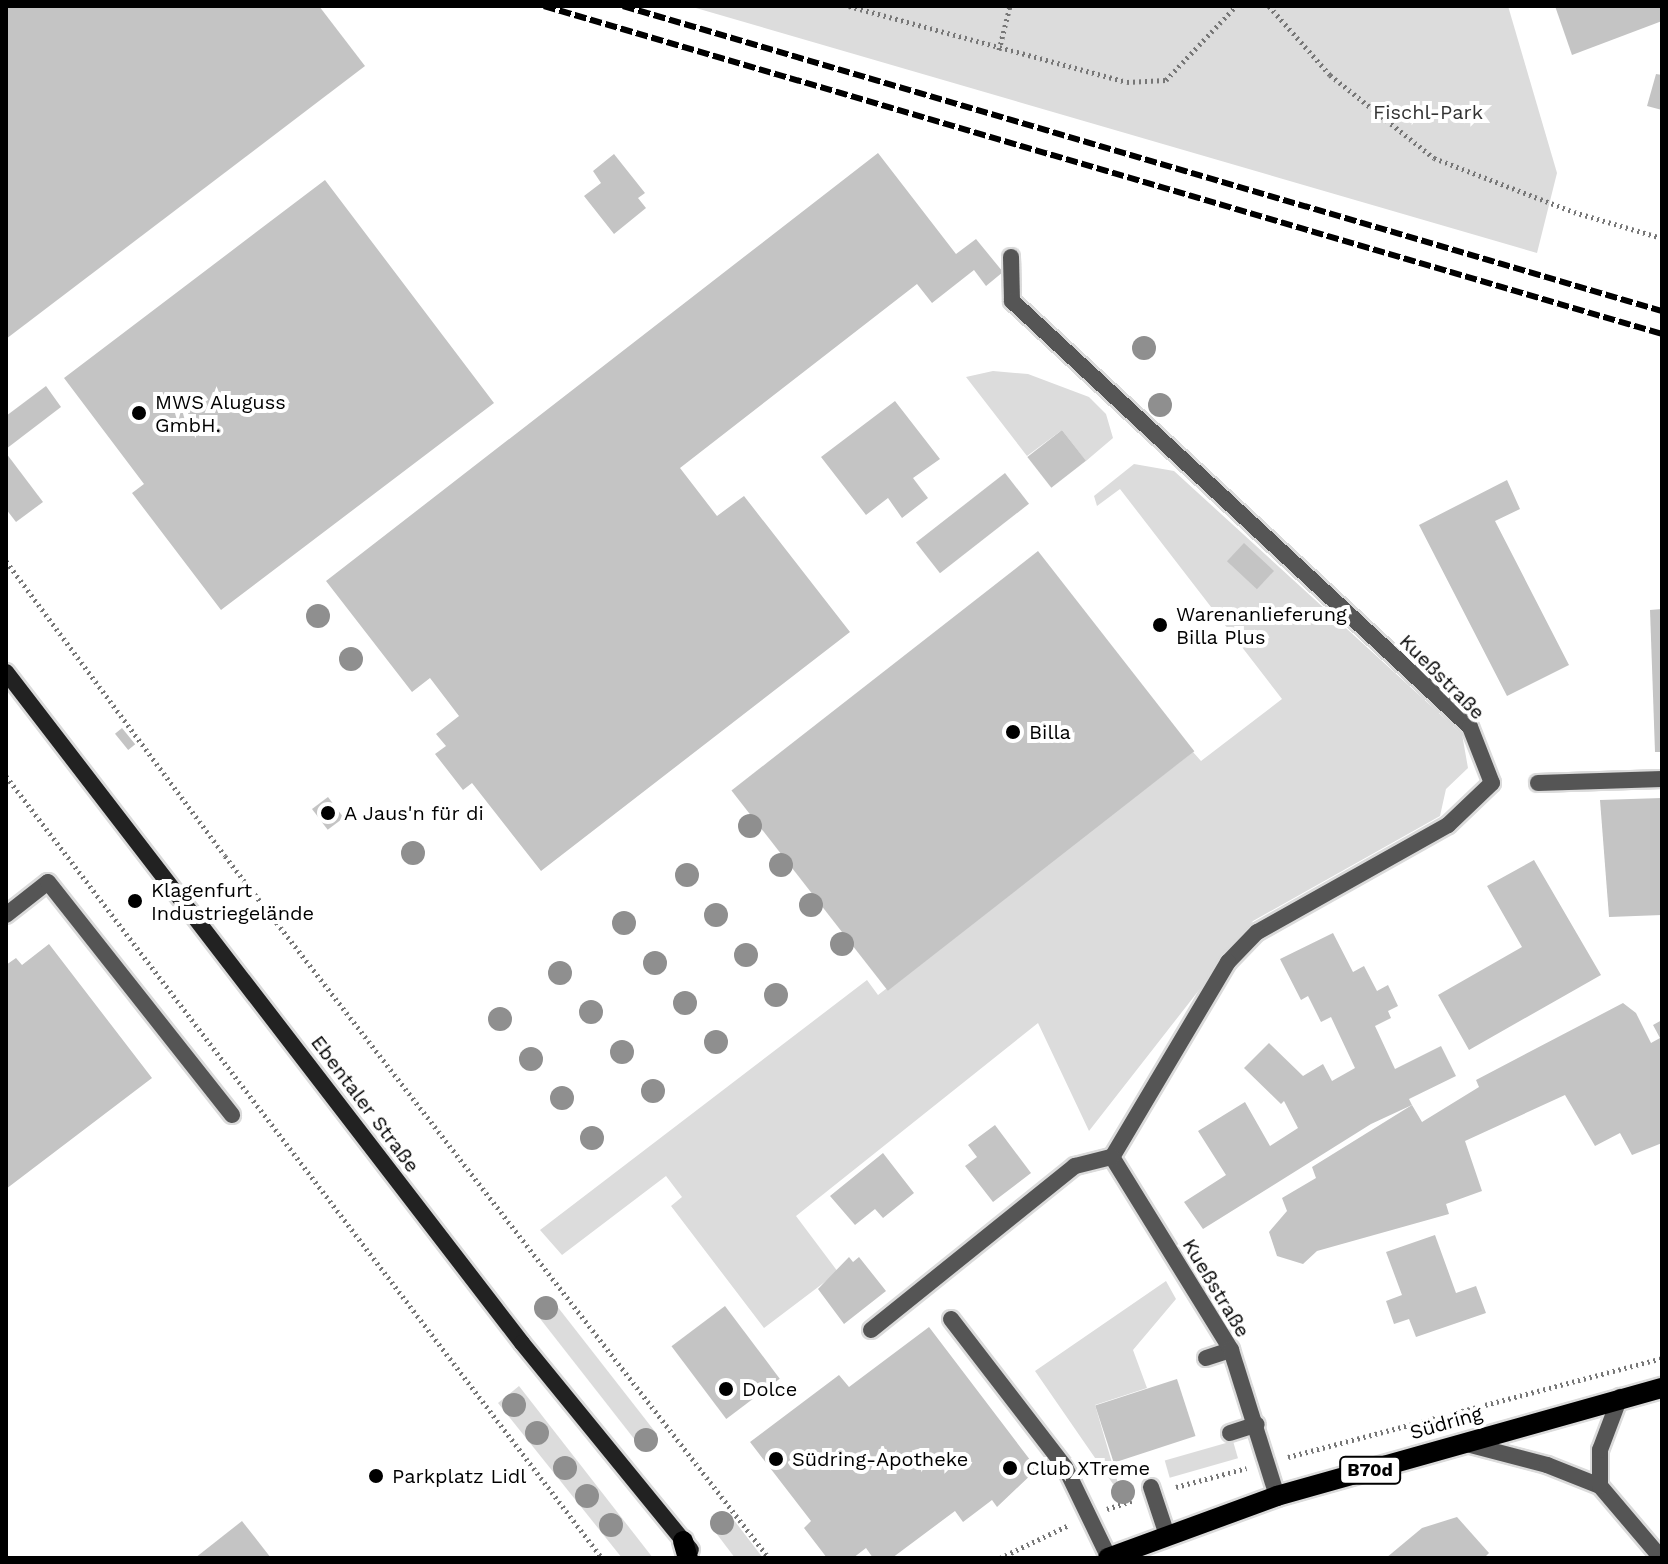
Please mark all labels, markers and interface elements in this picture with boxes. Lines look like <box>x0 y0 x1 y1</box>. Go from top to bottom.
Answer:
park label: Fischl-Park <box>1373 100 1483 124</box>
place label: MWS Aluguss GmbH. <box>155 390 287 437</box>
marker: MWS Aluguss GmbH. <box>130 404 148 422</box>
place label: Warenanlieferung Billa Plus <box>1176 602 1347 649</box>
marker: Warenanlieferung Billa Plus <box>1151 616 1169 634</box>
street label: Kueßstraße <box>1394 629 1490 725</box>
place label: Billa <box>1029 720 1071 744</box>
marker: Billa <box>1004 723 1022 741</box>
place label: A Jaus'n für di <box>344 801 486 825</box>
marker: A Jaus'n für di <box>319 804 337 822</box>
place label: Klagenfurt Industriegelände <box>151 878 314 925</box>
marker: Klagenfurt Industriegelände <box>126 892 144 910</box>
street label: Ebentaler Straße <box>306 1031 424 1177</box>
street label: Kueßstraße <box>1177 1234 1255 1342</box>
place label: Dolce <box>742 1377 797 1401</box>
marker: Dolce <box>717 1380 735 1398</box>
street label: Südring <box>1407 1401 1485 1445</box>
place label: Südring-Apotheke <box>792 1447 968 1471</box>
marker: Südring-Apotheke <box>767 1450 785 1468</box>
place label: Club XTreme <box>1026 1456 1150 1480</box>
road number: B70d <box>1338 1456 1402 1484</box>
marker: Club XTreme <box>1001 1459 1019 1477</box>
place label: Parkplatz Lidl <box>392 1464 526 1488</box>
marker: Parkplatz Lidl <box>367 1467 385 1485</box>

